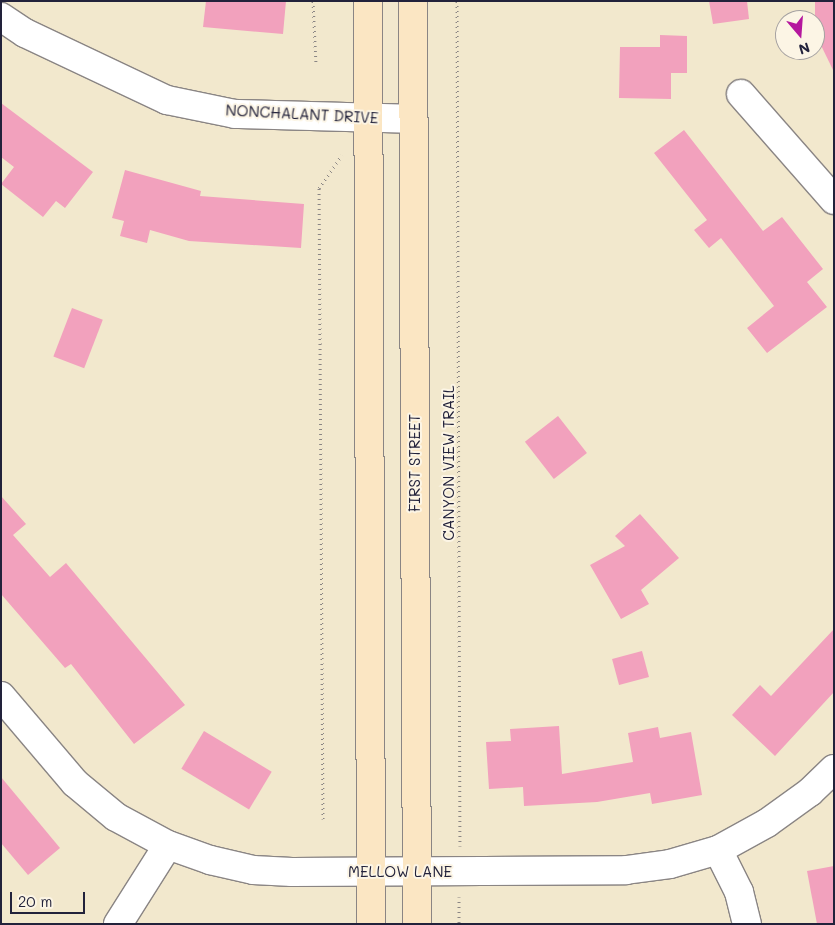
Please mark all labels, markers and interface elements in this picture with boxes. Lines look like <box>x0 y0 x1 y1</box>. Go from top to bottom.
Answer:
north arrow <box>775 10 825 60</box>
text: N <box>796 38 812 59</box>
street label: NONCHALANT DRIVE <box>225 101 379 127</box>
street label: CANYON VIEW TRAIL <box>440 385 458 541</box>
street label: FIRST STREET <box>406 414 424 512</box>
street label: MELLOW LANE <box>348 863 452 881</box>
scale bar <box>12 882 88 914</box>
text: 20 m <box>18 891 52 911</box>

